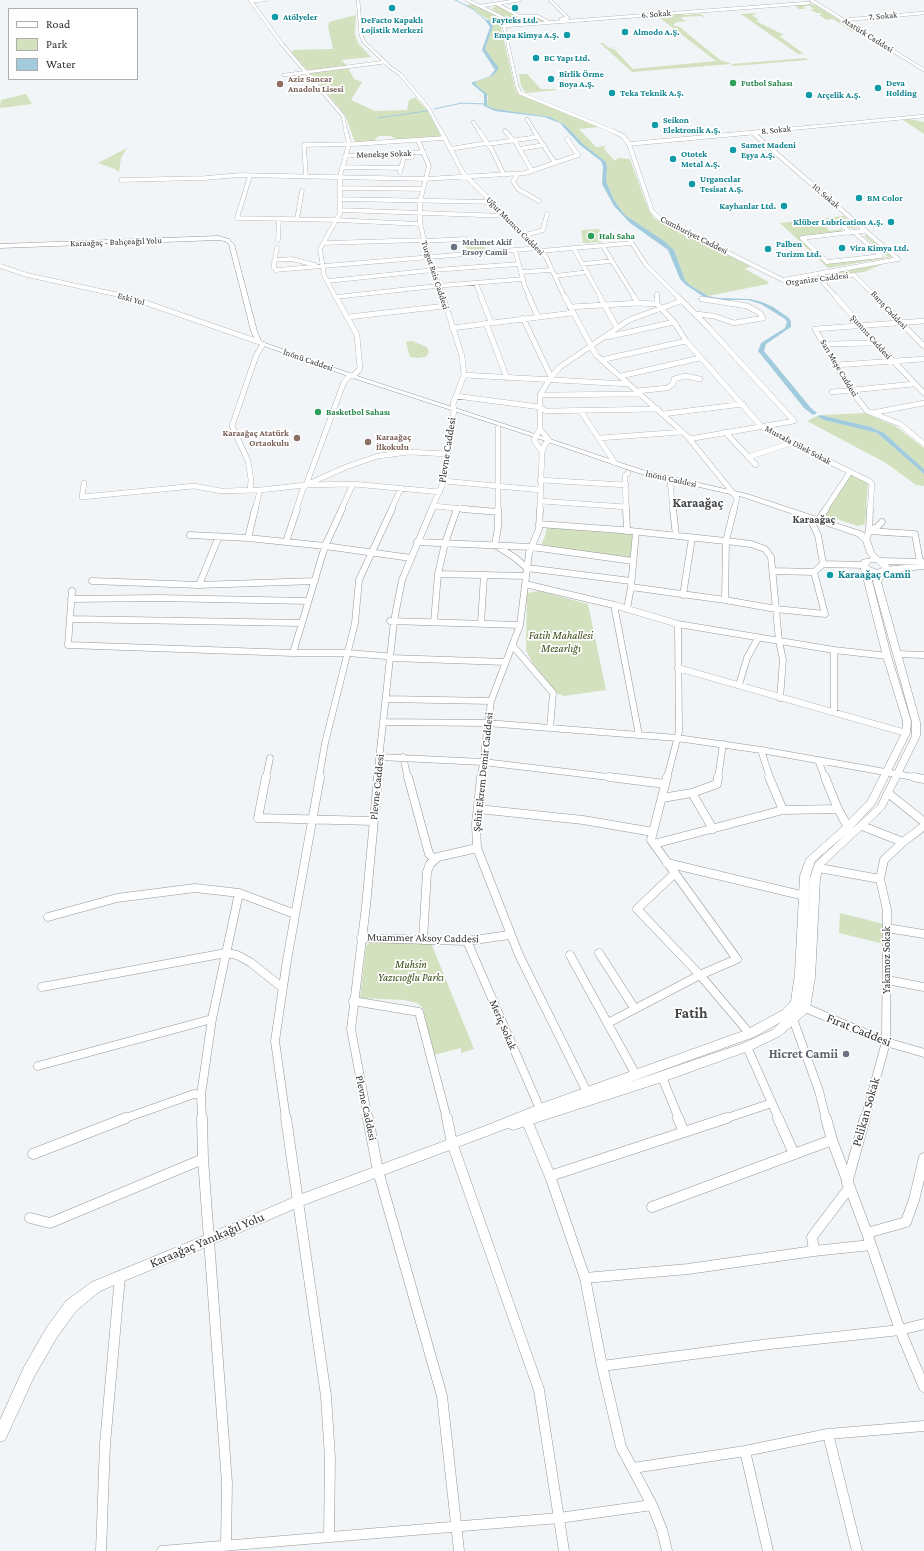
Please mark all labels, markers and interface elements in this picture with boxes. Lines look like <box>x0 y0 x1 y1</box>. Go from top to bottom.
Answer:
marker: DeFacto Kapaklı Lojistik Merkezi <box>387 3 397 13</box>
marker: Fayteks Ltd. <box>510 3 520 13</box>
legend <box>8 8 138 80</box>
street label: 6. Sokak <box>641 8 671 20</box>
street label: 7. Sokak <box>868 9 898 23</box>
marker: Atölyeler <box>270 12 280 22</box>
place label: Atölyeler <box>283 12 318 22</box>
place label: DeFacto Kapaklı Lojistik Merkezi <box>361 15 423 36</box>
place label: Fayteks Ltd. <box>492 15 538 25</box>
street label: Atatürk Caddesi <box>841 15 895 55</box>
text: Road <box>46 17 70 31</box>
marker: Almodo A.Ş. <box>620 27 630 37</box>
place label: Almodo A.Ş. <box>633 27 680 37</box>
place label: Empa Kimya A.Ş. <box>494 30 559 40</box>
marker: Empa Kimya A.Ş. <box>562 30 572 40</box>
text: Park <box>46 37 67 51</box>
marker: BC Yapı Ltd. <box>531 53 541 63</box>
place label: BC Yapı Ltd. <box>544 53 590 63</box>
text: Water <box>46 57 75 71</box>
place label: Birlik Örme Boya A.Ş. <box>559 69 604 90</box>
place label: Aziz Sancar Anadolu Lisesi <box>288 74 344 95</box>
marker: Birlik Örme Boya A.Ş. <box>546 74 556 84</box>
marker: Futbol Sahası <box>728 78 738 88</box>
place label: Futbol Sahası <box>741 78 793 88</box>
place label: Deva Holding <box>886 78 917 99</box>
marker: Aziz Sancar Anadolu Lisesi <box>275 79 285 89</box>
marker: Deva Holding <box>873 83 883 93</box>
marker: Teka Teknik A.Ş. <box>607 88 617 98</box>
place label: Teka Teknik A.Ş. <box>620 88 684 98</box>
marker: Arçelik A.Ş. <box>804 90 814 100</box>
place label: Arçelik A.Ş. <box>817 90 861 100</box>
place label: Seikon Elektronik A.Ş. <box>663 115 720 136</box>
marker: Seikon Elektronik A.Ş. <box>650 120 660 130</box>
street label: 8. Sokak <box>761 123 791 137</box>
place label: Samet Madeni Eşya A.Ş. <box>741 140 796 161</box>
marker: Samet Madeni Eşya A.Ş. <box>728 145 738 155</box>
street label: Menekşe Sokak <box>356 148 412 160</box>
place label: Ototek Metal A.Ş. <box>681 149 720 170</box>
marker: Ototek Metal A.Ş. <box>668 154 678 164</box>
place label: Urgancılar Tesisat A.Ş. <box>700 174 744 195</box>
marker: Urgancılar Tesisat A.Ş. <box>687 179 697 189</box>
street label: 10. Sokak <box>810 181 842 211</box>
marker: BM Color <box>854 193 864 203</box>
place label: BM Color <box>867 193 903 203</box>
street label: Uğur Mumcu Caddesi <box>484 195 546 257</box>
place label: Kayhanlar Ltd. <box>719 201 776 211</box>
marker: Kayhanlar Ltd. <box>779 201 789 211</box>
street label: Cumhuriyet Caddesi <box>659 213 729 257</box>
place label: Klüber Lubrication A.Ş. <box>793 217 883 227</box>
marker: Klüber Lubrication A.Ş. <box>886 217 896 227</box>
marker: Halı Saha <box>586 231 596 241</box>
place label: Halı Saha <box>599 231 635 241</box>
street label: Karaağaç - Bahçeağıl Yolu <box>70 235 162 249</box>
place label: Mehmet Akif Ersoy Camii <box>462 237 512 258</box>
street label: Turgut Reis Caddesi <box>419 239 451 311</box>
place label: Palben Turizm Ltd. <box>776 239 821 260</box>
marker: Mehmet Akif Ersoy Camii <box>449 242 459 252</box>
marker: Vira Kimya Ltd. <box>837 243 847 253</box>
place label: Vira Kimya Ltd. <box>850 243 909 253</box>
marker: Palben Turizm Ltd. <box>763 244 773 254</box>
street label: Organize Caddesi <box>785 270 849 288</box>
street label: Barış Caddesi <box>868 289 910 331</box>
street label: Eski Yol <box>116 290 146 308</box>
street label: Şumnu Caddesi <box>848 312 894 362</box>
street label: Sarı Meşe Caddesi <box>818 337 860 399</box>
street label: İnönü Caddesi <box>282 346 334 374</box>
marker: Basketbol Sahası <box>313 407 323 417</box>
place label: Basketbol Sahası <box>326 407 390 417</box>
street label: Plevne Caddesi <box>435 416 459 484</box>
street label: Mustafa Dilek Sokak <box>763 423 833 467</box>
place label: Karaağaç Atatürk Ortaokulu <box>223 428 289 449</box>
place label: Karaağaç İlkokulu <box>376 432 411 453</box>
marker: Karaağaç Atatürk Ortaokulu <box>292 433 302 443</box>
marker: Karaağaç İlkokulu <box>363 437 373 447</box>
street label: İnönü Caddesi <box>644 468 698 490</box>
district label: Karaağaç <box>673 495 723 511</box>
district label: Karaağaç <box>793 513 835 527</box>
place label: Karaağaç Camii <box>838 568 911 582</box>
marker: Karaağaç Camii <box>825 570 835 580</box>
park label: Fatih Mahallesi Mezarlığı <box>529 629 593 655</box>
street label: Şehit Ekrem Demir Caddesi <box>470 712 496 832</box>
street label: Plevne Caddesi <box>367 753 387 821</box>
street label: Yakamoz Sokak <box>880 926 894 994</box>
street label: Muammer Aksoy Caddesi <box>367 930 479 946</box>
park label: Muhsin Yazıcıoğlu Parkı <box>378 958 444 984</box>
street label: Meriç Sokak <box>486 998 520 1052</box>
district label: Fatih <box>674 1004 708 1022</box>
street label: Fırat Caddesi <box>824 1010 894 1050</box>
place label: Hicret Camii <box>769 1046 838 1062</box>
marker: Hicret Camii <box>841 1049 851 1059</box>
street label: Plevne Caddesi <box>353 1074 379 1142</box>
street label: Pelikan Sokak <box>849 1076 883 1148</box>
street label: Karaağaç Yanıkağıl Yolu <box>147 1209 267 1271</box>

